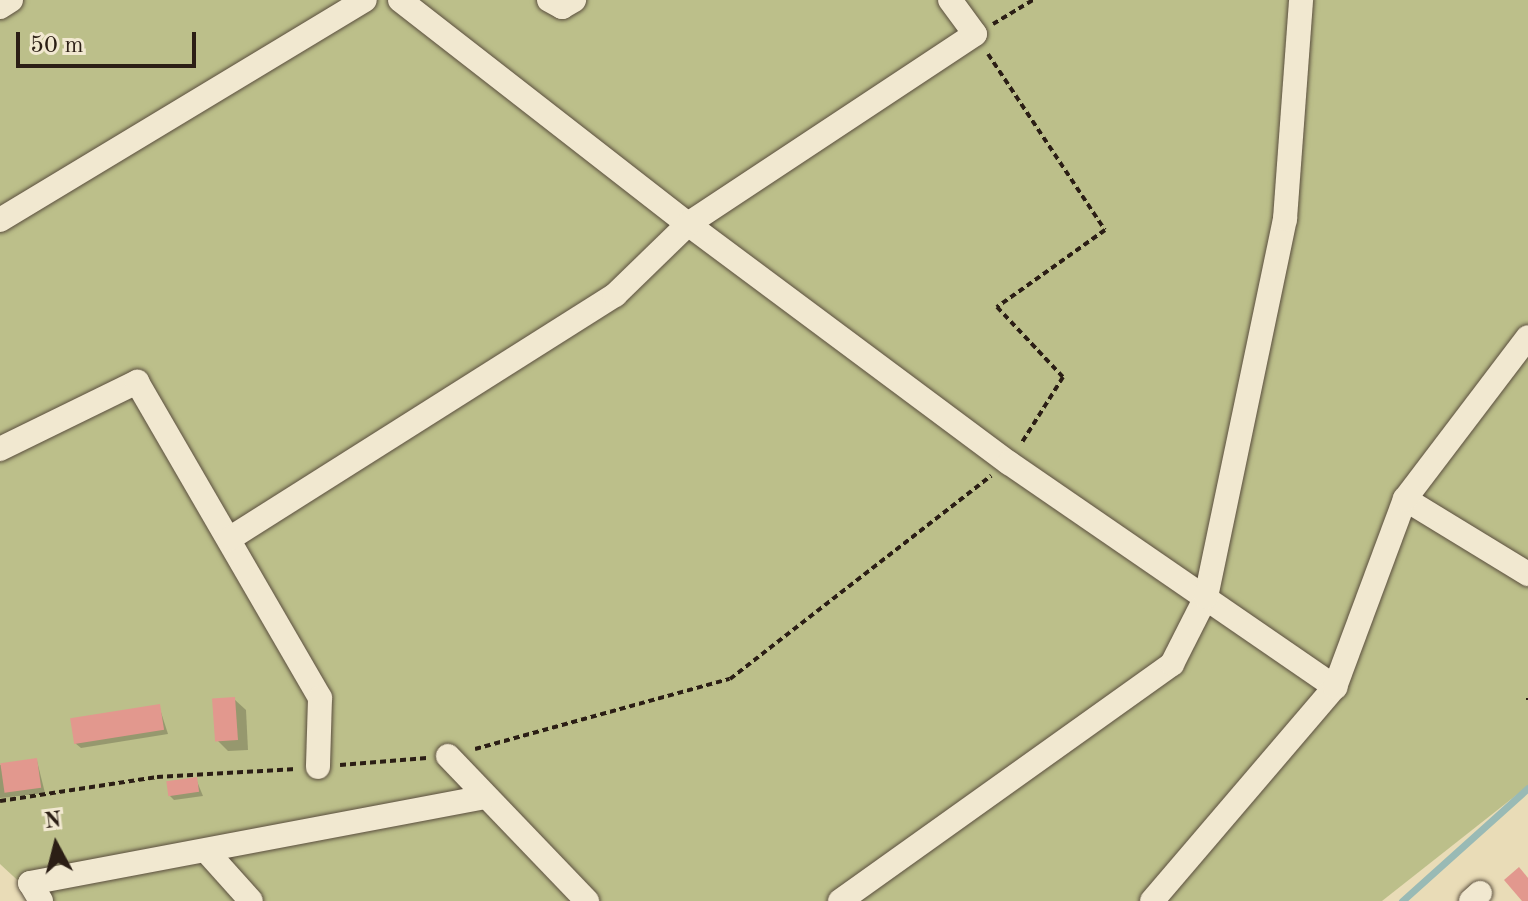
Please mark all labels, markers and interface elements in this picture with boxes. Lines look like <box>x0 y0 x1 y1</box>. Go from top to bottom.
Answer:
scale bar <box>20 16 200 66</box>
text: 50 m <box>30 34 84 58</box>
north arrow <box>16 805 96 885</box>
text: N <box>43 809 63 833</box>

